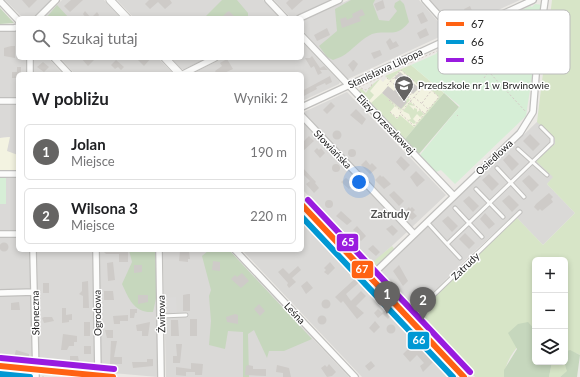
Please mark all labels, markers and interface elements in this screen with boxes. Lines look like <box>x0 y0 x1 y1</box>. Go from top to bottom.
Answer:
legend <box>438 10 570 74</box>
search box <box>16 16 304 60</box>
text: 67 <box>471 17 484 30</box>
icon: search <box>30 27 52 49</box>
text: Szukaj tutaj <box>62 29 138 47</box>
text: 66 <box>471 35 484 48</box>
street label: Stanisława Lilpopa <box>346 45 424 91</box>
text: 65 <box>471 53 484 66</box>
school or university icon: Przedszkole nr 1 w Brwinowie <box>393 74 415 102</box>
place label: Przedszkole nr 1 w Brwinowie <box>418 79 549 91</box>
text: W pobliżu <box>32 88 109 109</box>
text: Wyniki: 2 <box>234 90 288 106</box>
street label: Elizy Orzeszkowej <box>354 92 418 156</box>
street label: Słowiańska <box>312 127 354 171</box>
text: Jolan <box>71 135 106 153</box>
street label: Osiedlowa <box>473 137 515 177</box>
text: 1 <box>42 144 50 160</box>
text: 190 m <box>250 144 287 160</box>
text: Miejsce <box>71 153 115 169</box>
your location <box>349 172 369 192</box>
text: Wilsona 3 <box>71 199 138 217</box>
district label: Zatrudy <box>371 207 409 220</box>
text: 2 <box>42 208 50 224</box>
text: 220 m <box>250 208 287 224</box>
text: Miejsce <box>71 217 115 233</box>
line badge: 65 <box>336 233 359 252</box>
text: 65 <box>342 235 354 248</box>
street label: Zatrudy <box>448 249 482 282</box>
map controls <box>532 257 568 365</box>
button: + <box>532 257 568 293</box>
line badge: 67 <box>351 260 374 279</box>
text: 67 <box>356 262 368 275</box>
pin: 1 <box>374 281 400 314</box>
pin: 2 <box>410 287 436 320</box>
street label: Słoneczna <box>29 290 41 336</box>
street label: Ogrodowa <box>91 290 103 336</box>
button: − <box>532 293 568 329</box>
street label: Żwirowa <box>155 295 167 333</box>
street label: Leśna <box>282 300 308 326</box>
button: layers <box>532 329 568 365</box>
line badge: 66 <box>407 331 430 350</box>
text: 66 <box>413 333 426 346</box>

